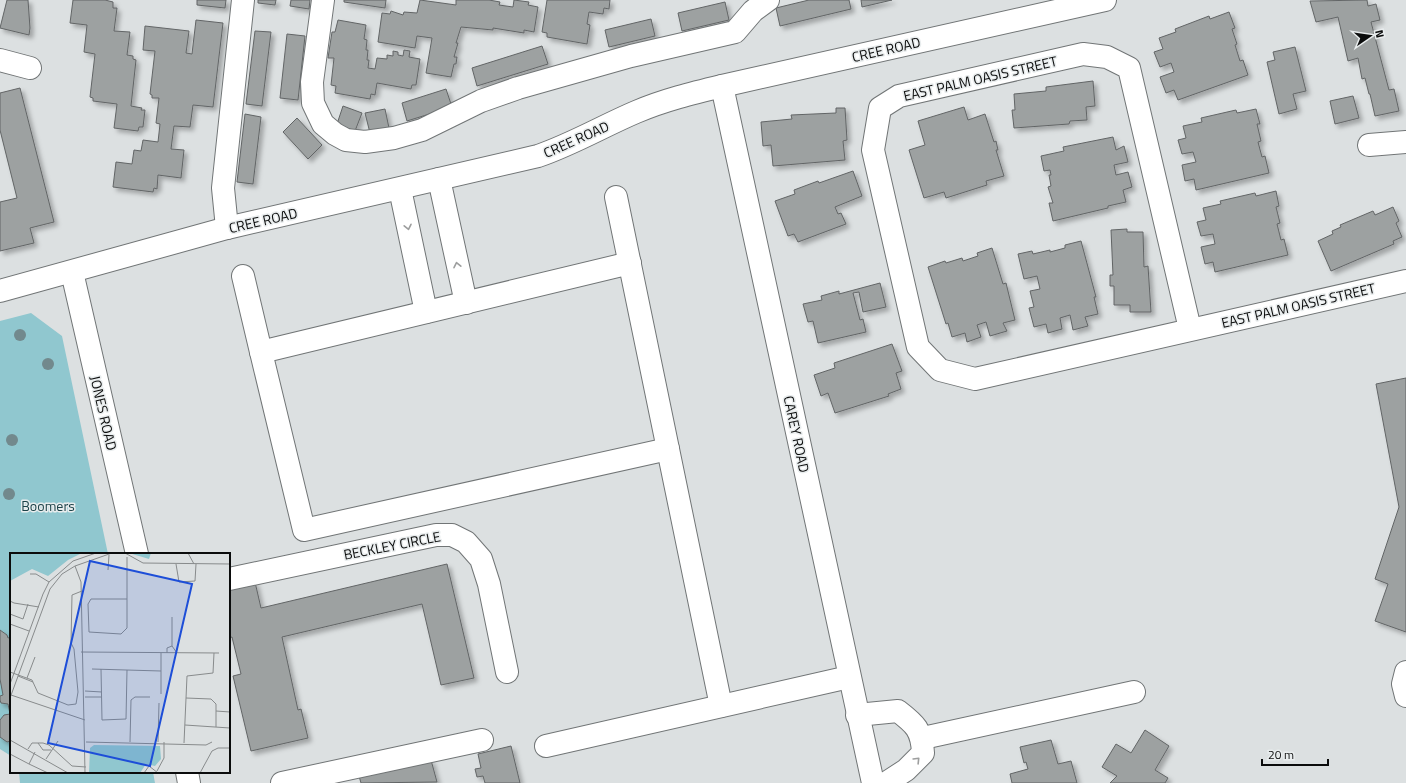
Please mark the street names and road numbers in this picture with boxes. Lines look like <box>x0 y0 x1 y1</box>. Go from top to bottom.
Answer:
street label: CREE ROAD <box>850 31 922 67</box>
street label: EAST PALM OASIS STREET <box>901 50 1060 106</box>
street label: CREE ROAD <box>540 115 612 163</box>
street label: CREE ROAD <box>227 202 299 238</box>
street label: EAST PALM OASIS STREET <box>1219 277 1378 333</box>
street label: JONES ROAD <box>85 374 123 452</box>
street label: CAREY ROAD <box>779 394 815 474</box>
street label: BECKLEY CIRCLE <box>342 525 443 565</box>

